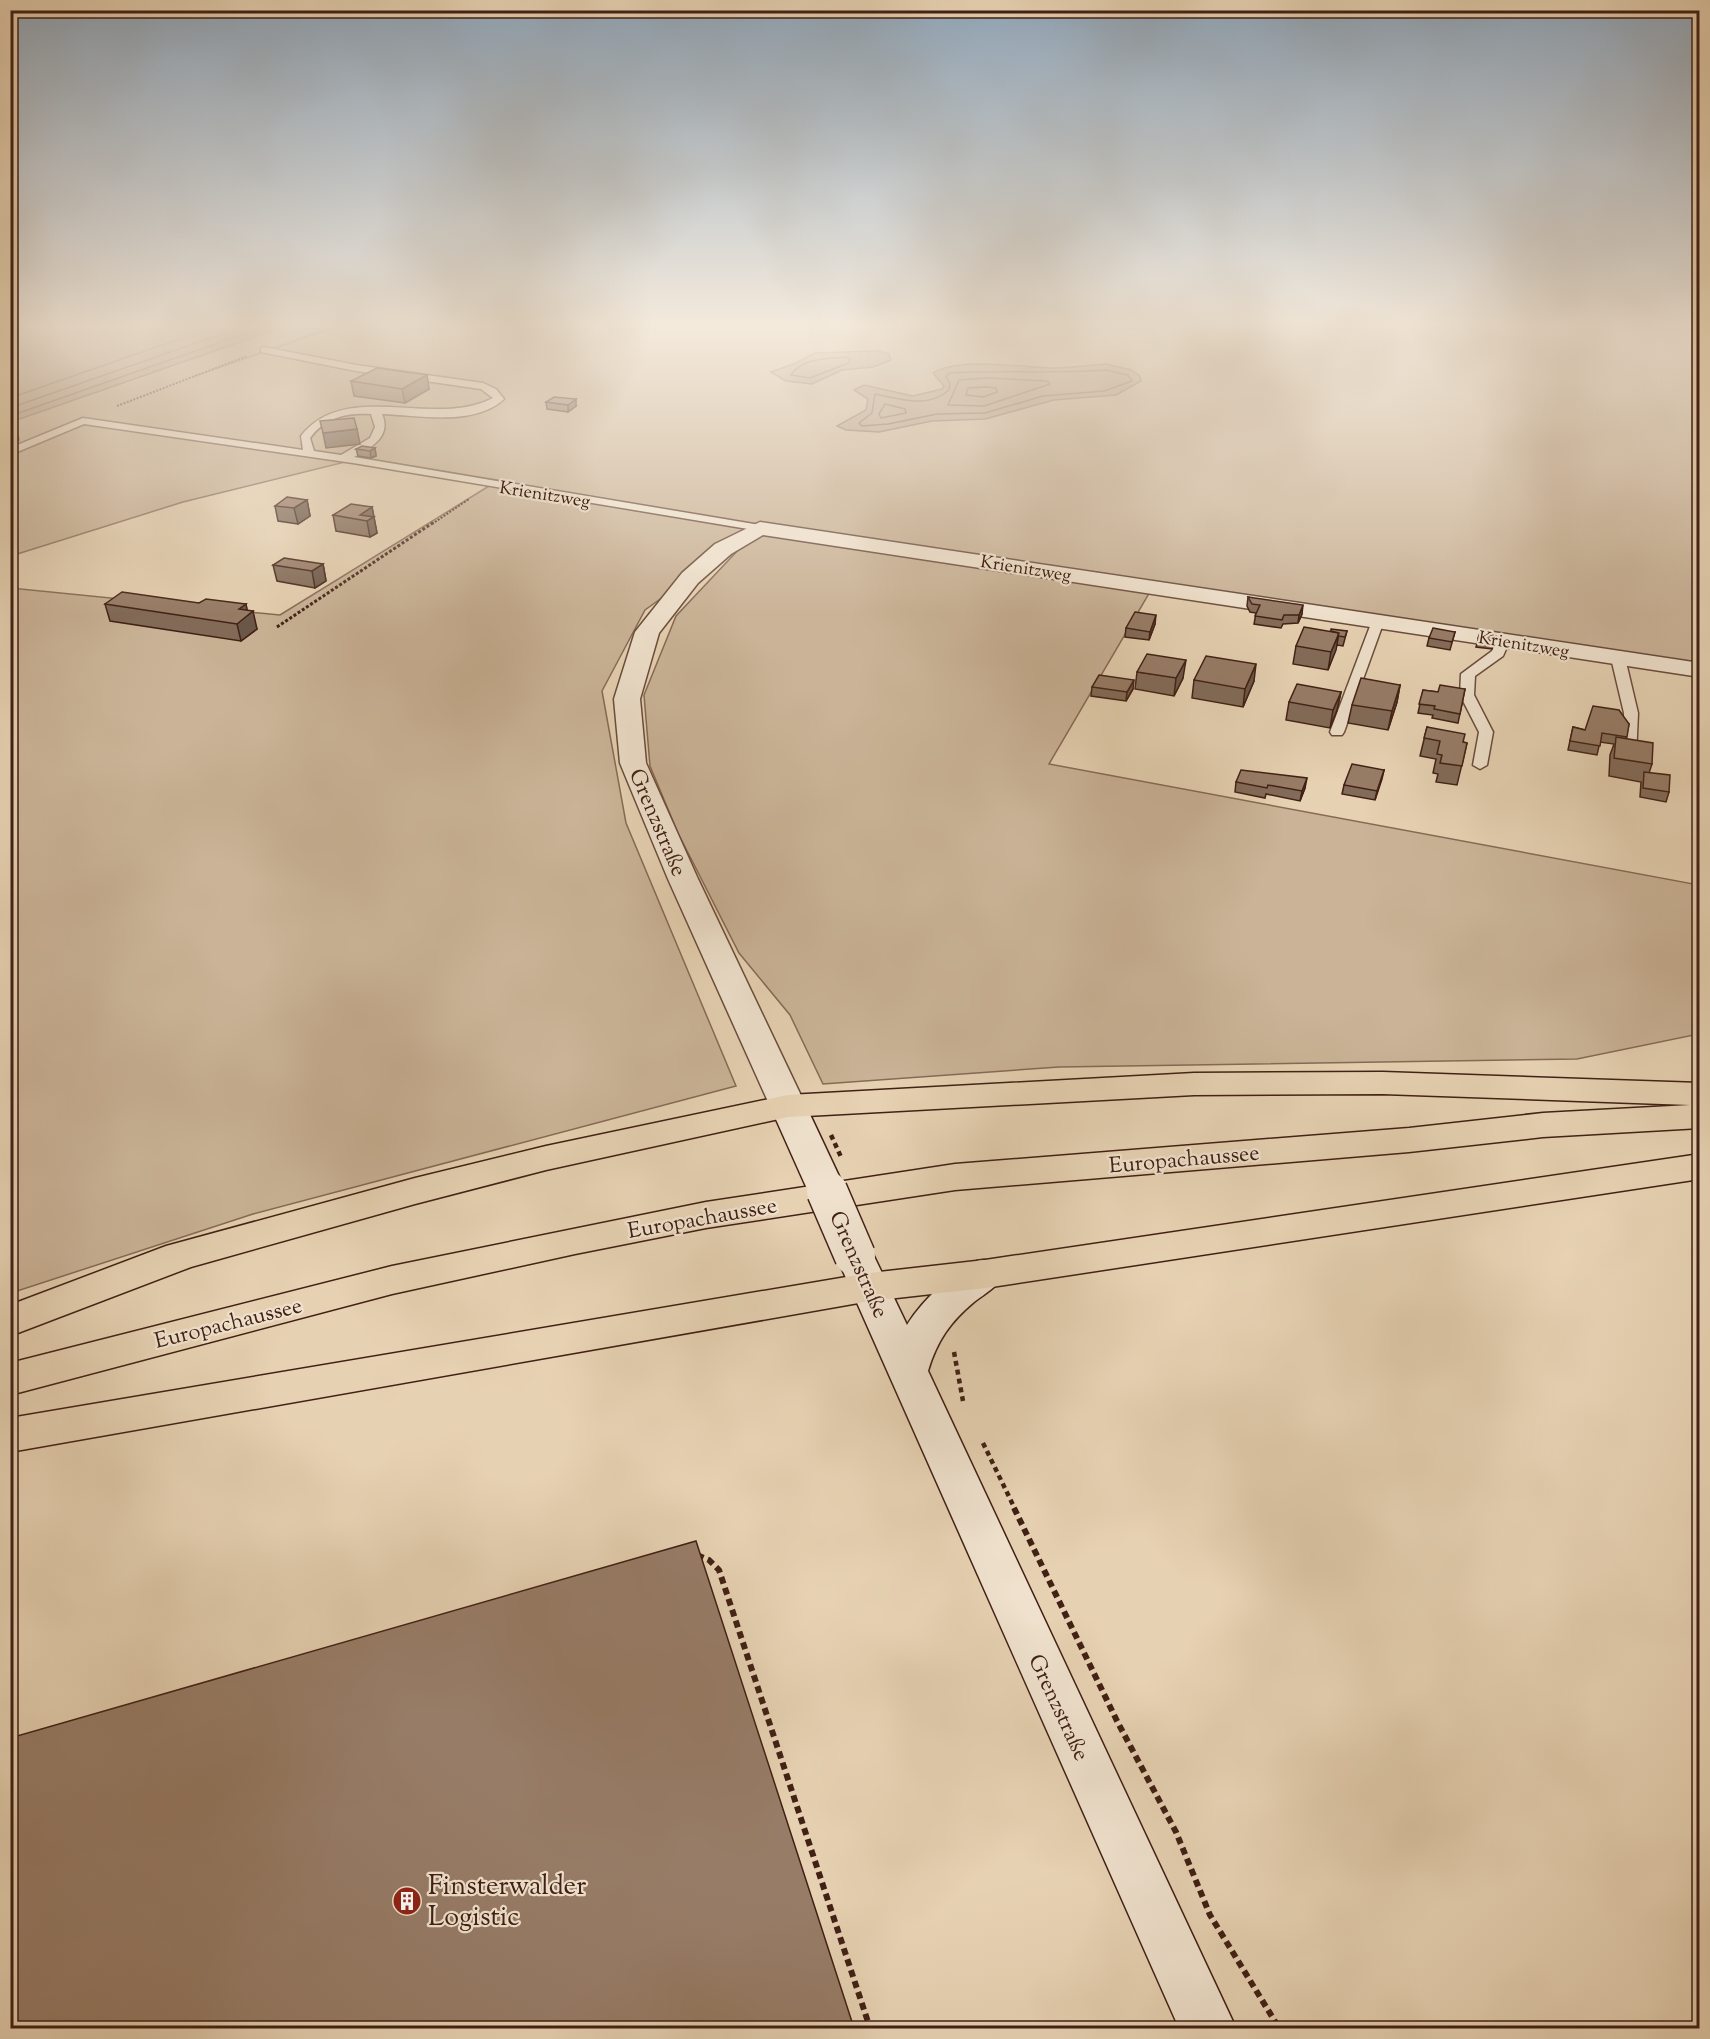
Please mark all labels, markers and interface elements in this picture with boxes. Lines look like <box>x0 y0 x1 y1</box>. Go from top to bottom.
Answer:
street label: Krienitzweg <box>497 476 592 516</box>
street label: Krienitzweg <box>978 550 1073 590</box>
street label: Krienitzweg <box>1476 626 1571 666</box>
street label: Grenzstraße <box>619 764 693 882</box>
street label: Europachaussee <box>1108 1138 1261 1184</box>
street label: Europachaussee <box>625 1191 780 1249</box>
street label: Grenzstraße <box>819 1207 895 1324</box>
street label: Europachaussee <box>152 1291 306 1359</box>
street label: Grenzstraße <box>1019 1650 1096 1767</box>
place label: Finsterwalder Logistic <box>428 1868 586 1938</box>
building icon: Finsterwalder Logistic <box>391 1885 423 1917</box>

